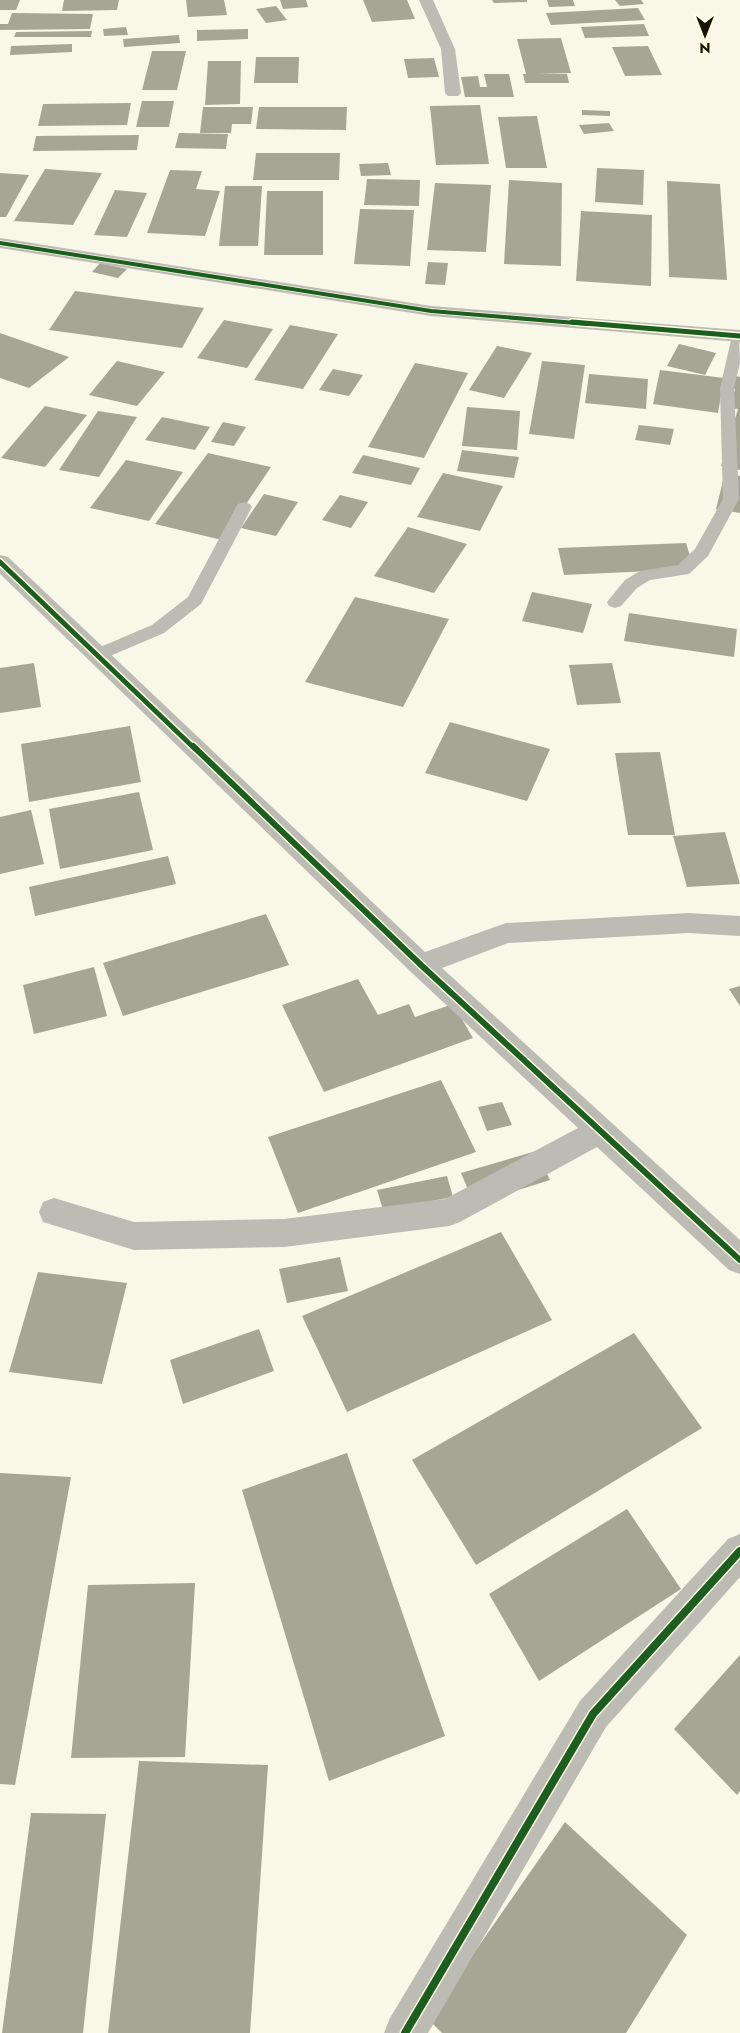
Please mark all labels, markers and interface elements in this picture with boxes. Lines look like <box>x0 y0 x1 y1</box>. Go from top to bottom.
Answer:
north arrow <box>680 10 730 60</box>
text: N <box>699 38 711 58</box>

